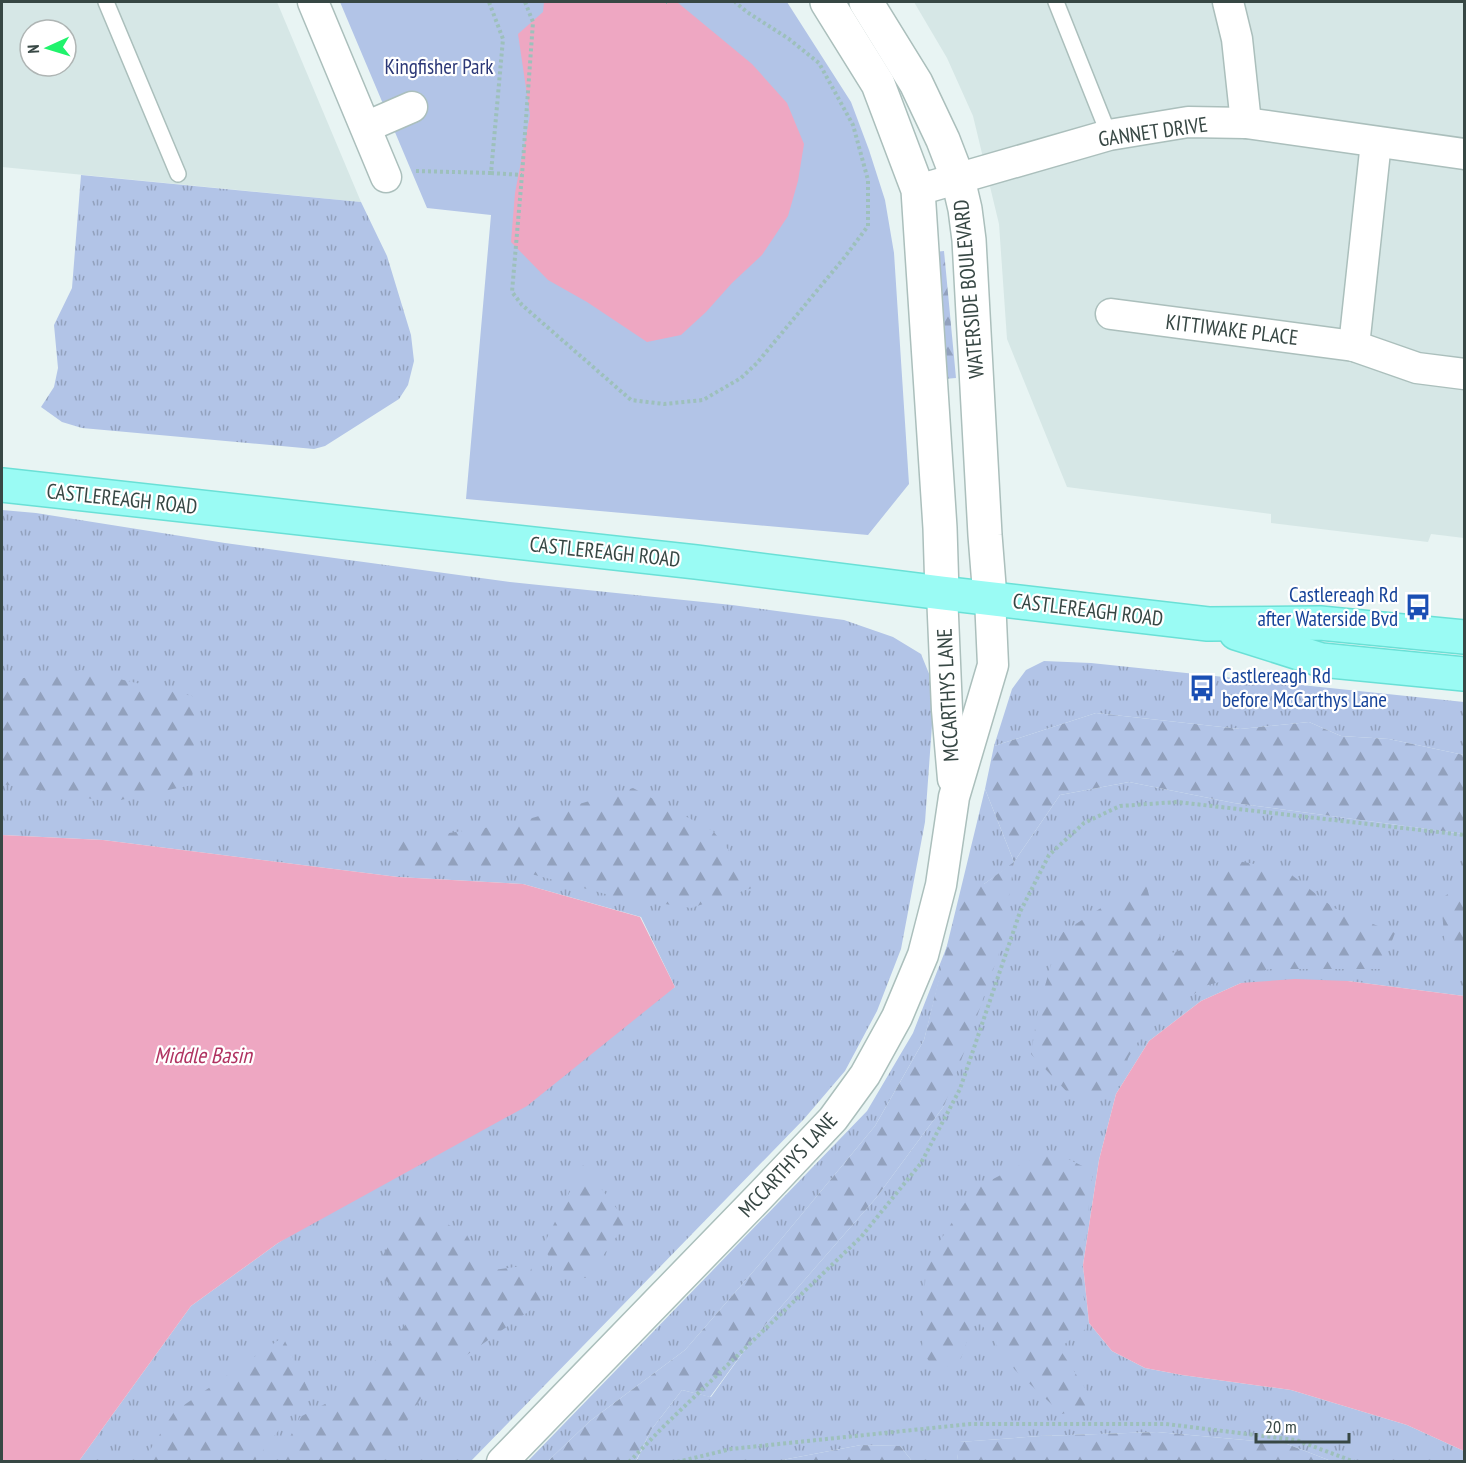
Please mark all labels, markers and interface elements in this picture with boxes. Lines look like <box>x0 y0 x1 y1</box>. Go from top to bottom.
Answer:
north arrow <box>18 18 78 78</box>
text: N <box>23 44 43 54</box>
park label: Kingfisher Park <box>385 53 493 80</box>
street label: GANNET DRIVE <box>1097 110 1209 153</box>
street label: WATERSIDE BOULEVARD <box>947 199 990 379</box>
street label: KITTIWAKE PLACE <box>1164 308 1300 351</box>
street label: CASTLEREAGH ROAD <box>45 477 199 520</box>
street label: CASTLEREAGH ROAD <box>528 530 682 573</box>
place label: Castlereagh Rd after Waterside Bvd <box>1257 581 1398 632</box>
street label: CASTLEREAGH ROAD <box>1011 587 1165 632</box>
bus stop icon: Castlereagh Rd after Waterside Bvd <box>1403 592 1433 622</box>
street label: MCCARTHYS LANE <box>931 628 964 762</box>
place label: Castlereagh Rd before McCarthys Lane <box>1222 662 1387 713</box>
bus stop icon: Castlereagh Rd before McCarthys Lane <box>1187 673 1217 703</box>
water label: Middle Basin <box>154 1041 253 1069</box>
street label: MCCARTHYS LANE <box>732 1107 843 1223</box>
scale bar <box>1256 1406 1349 1444</box>
text: 20 m <box>1265 1415 1297 1438</box>

